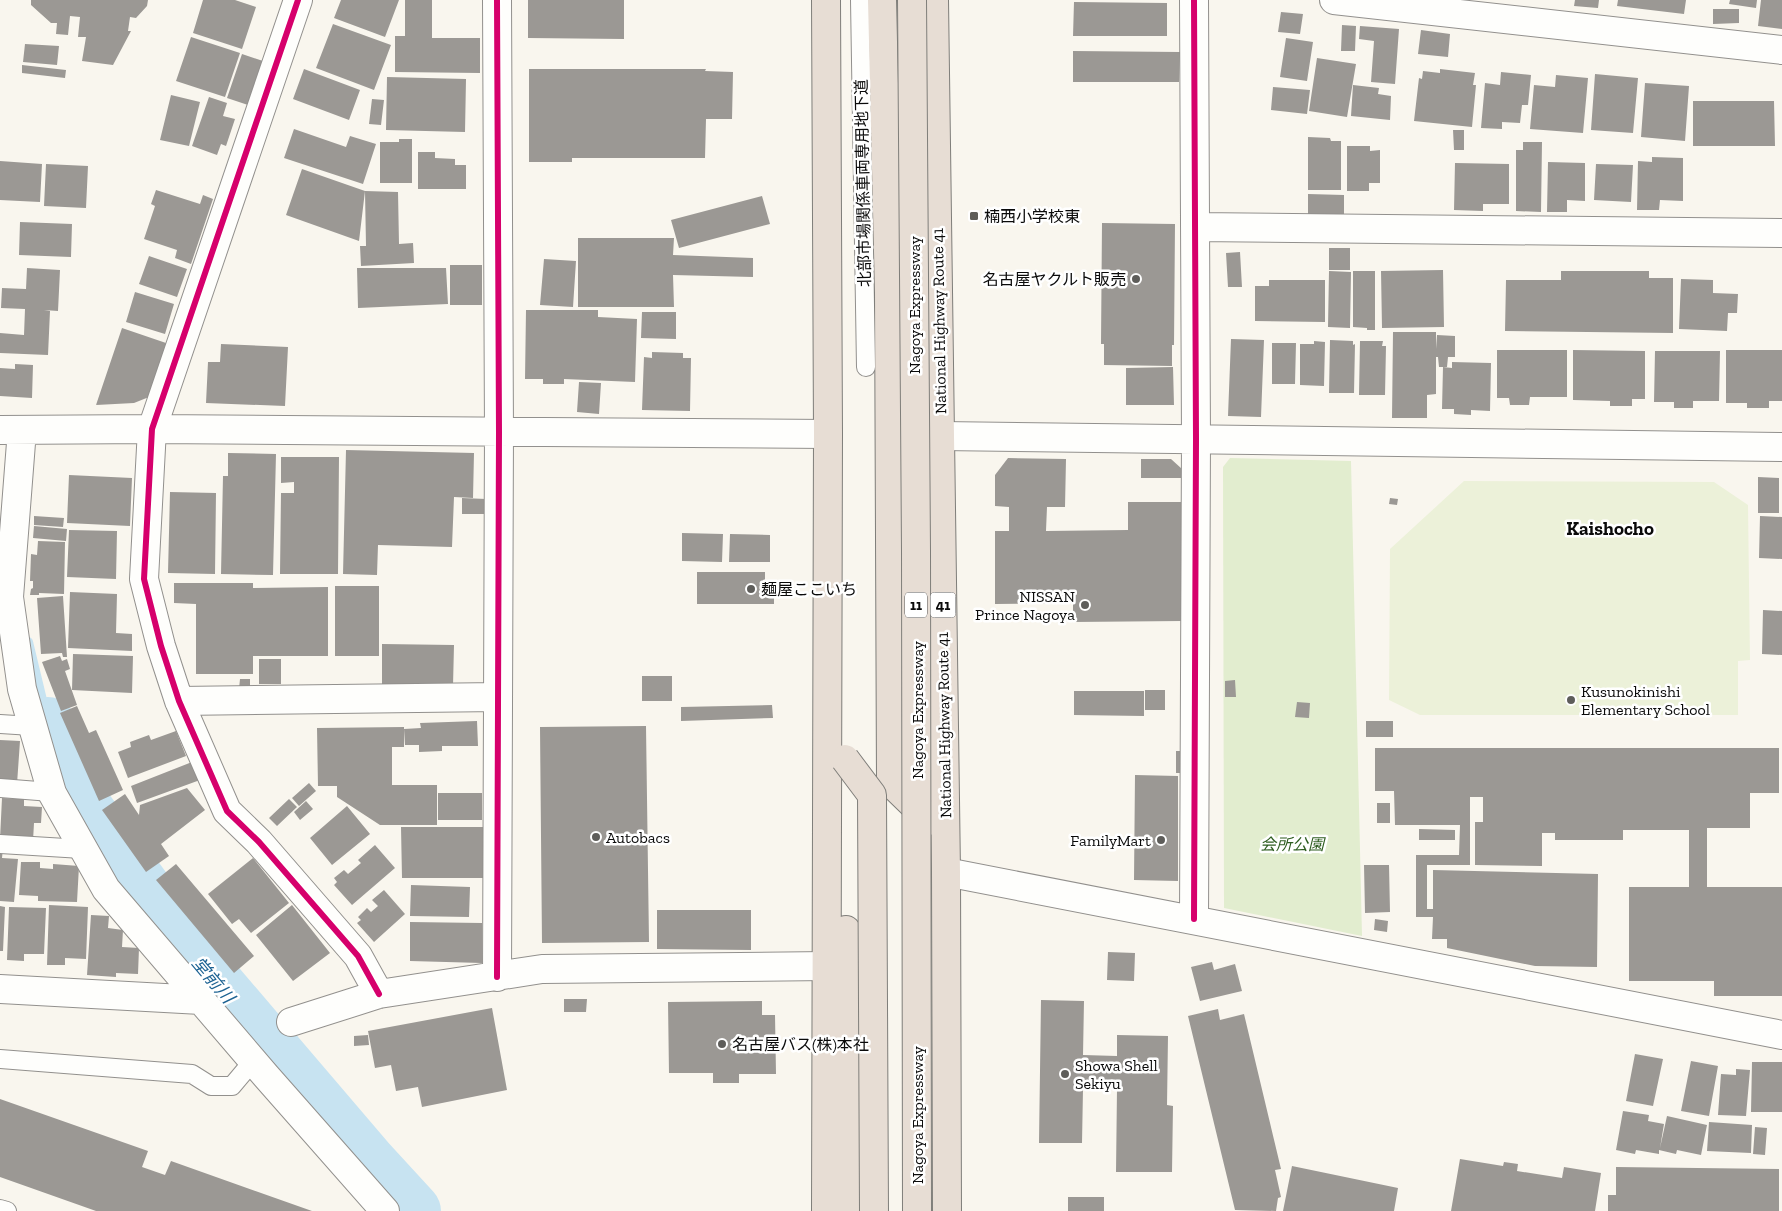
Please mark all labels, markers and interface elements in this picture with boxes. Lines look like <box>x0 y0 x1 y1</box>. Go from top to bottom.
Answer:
street label: 北部市場関係車両専用地下道 <box>852 79 874 287</box>
place label: 楠西小学校東 <box>984 207 1080 226</box>
marker: 楠西小学校東 <box>968 210 980 222</box>
street label: National Highway Route 41 <box>928 228 950 414</box>
street label: Nagoya Expressway <box>905 235 924 374</box>
place label: 名古屋ヤクルト販売 <box>982 270 1126 289</box>
marker: 名古屋ヤクルト販売 <box>1130 273 1142 285</box>
district label: Kaishocho <box>1566 517 1654 540</box>
place label: 麺屋ここいち <box>761 580 857 599</box>
marker: 麺屋ここいち <box>745 583 757 595</box>
place label: NISSAN Prince Nagoya <box>975 587 1075 624</box>
road number: 11 <box>905 592 927 618</box>
road number: 41 <box>930 592 956 618</box>
marker: NISSAN Prince Nagoya <box>1079 599 1091 611</box>
street label: National Highway Route 41 <box>933 632 955 818</box>
street label: Nagoya Expressway <box>908 640 927 779</box>
place label: Kusunokinishi Elementary School <box>1581 682 1710 719</box>
marker: Kusunokinishi Elementary School <box>1565 694 1577 706</box>
place label: Autobacs <box>606 828 670 847</box>
marker: Autobacs <box>590 831 602 843</box>
place label: FamilyMart <box>1070 831 1151 850</box>
marker: FamilyMart <box>1155 834 1167 846</box>
park label: 会所公園 <box>1260 835 1326 854</box>
water label: 堂前川 <box>187 952 240 1009</box>
place label: 名古屋バス(株)本社 <box>732 1035 869 1054</box>
marker: 名古屋バス(株)本社 <box>716 1038 728 1050</box>
street label: Nagoya Expressway <box>908 1045 927 1184</box>
place label: Showa Shell Sekiyu <box>1075 1056 1158 1093</box>
marker: Showa Shell Sekiyu <box>1059 1068 1071 1080</box>

